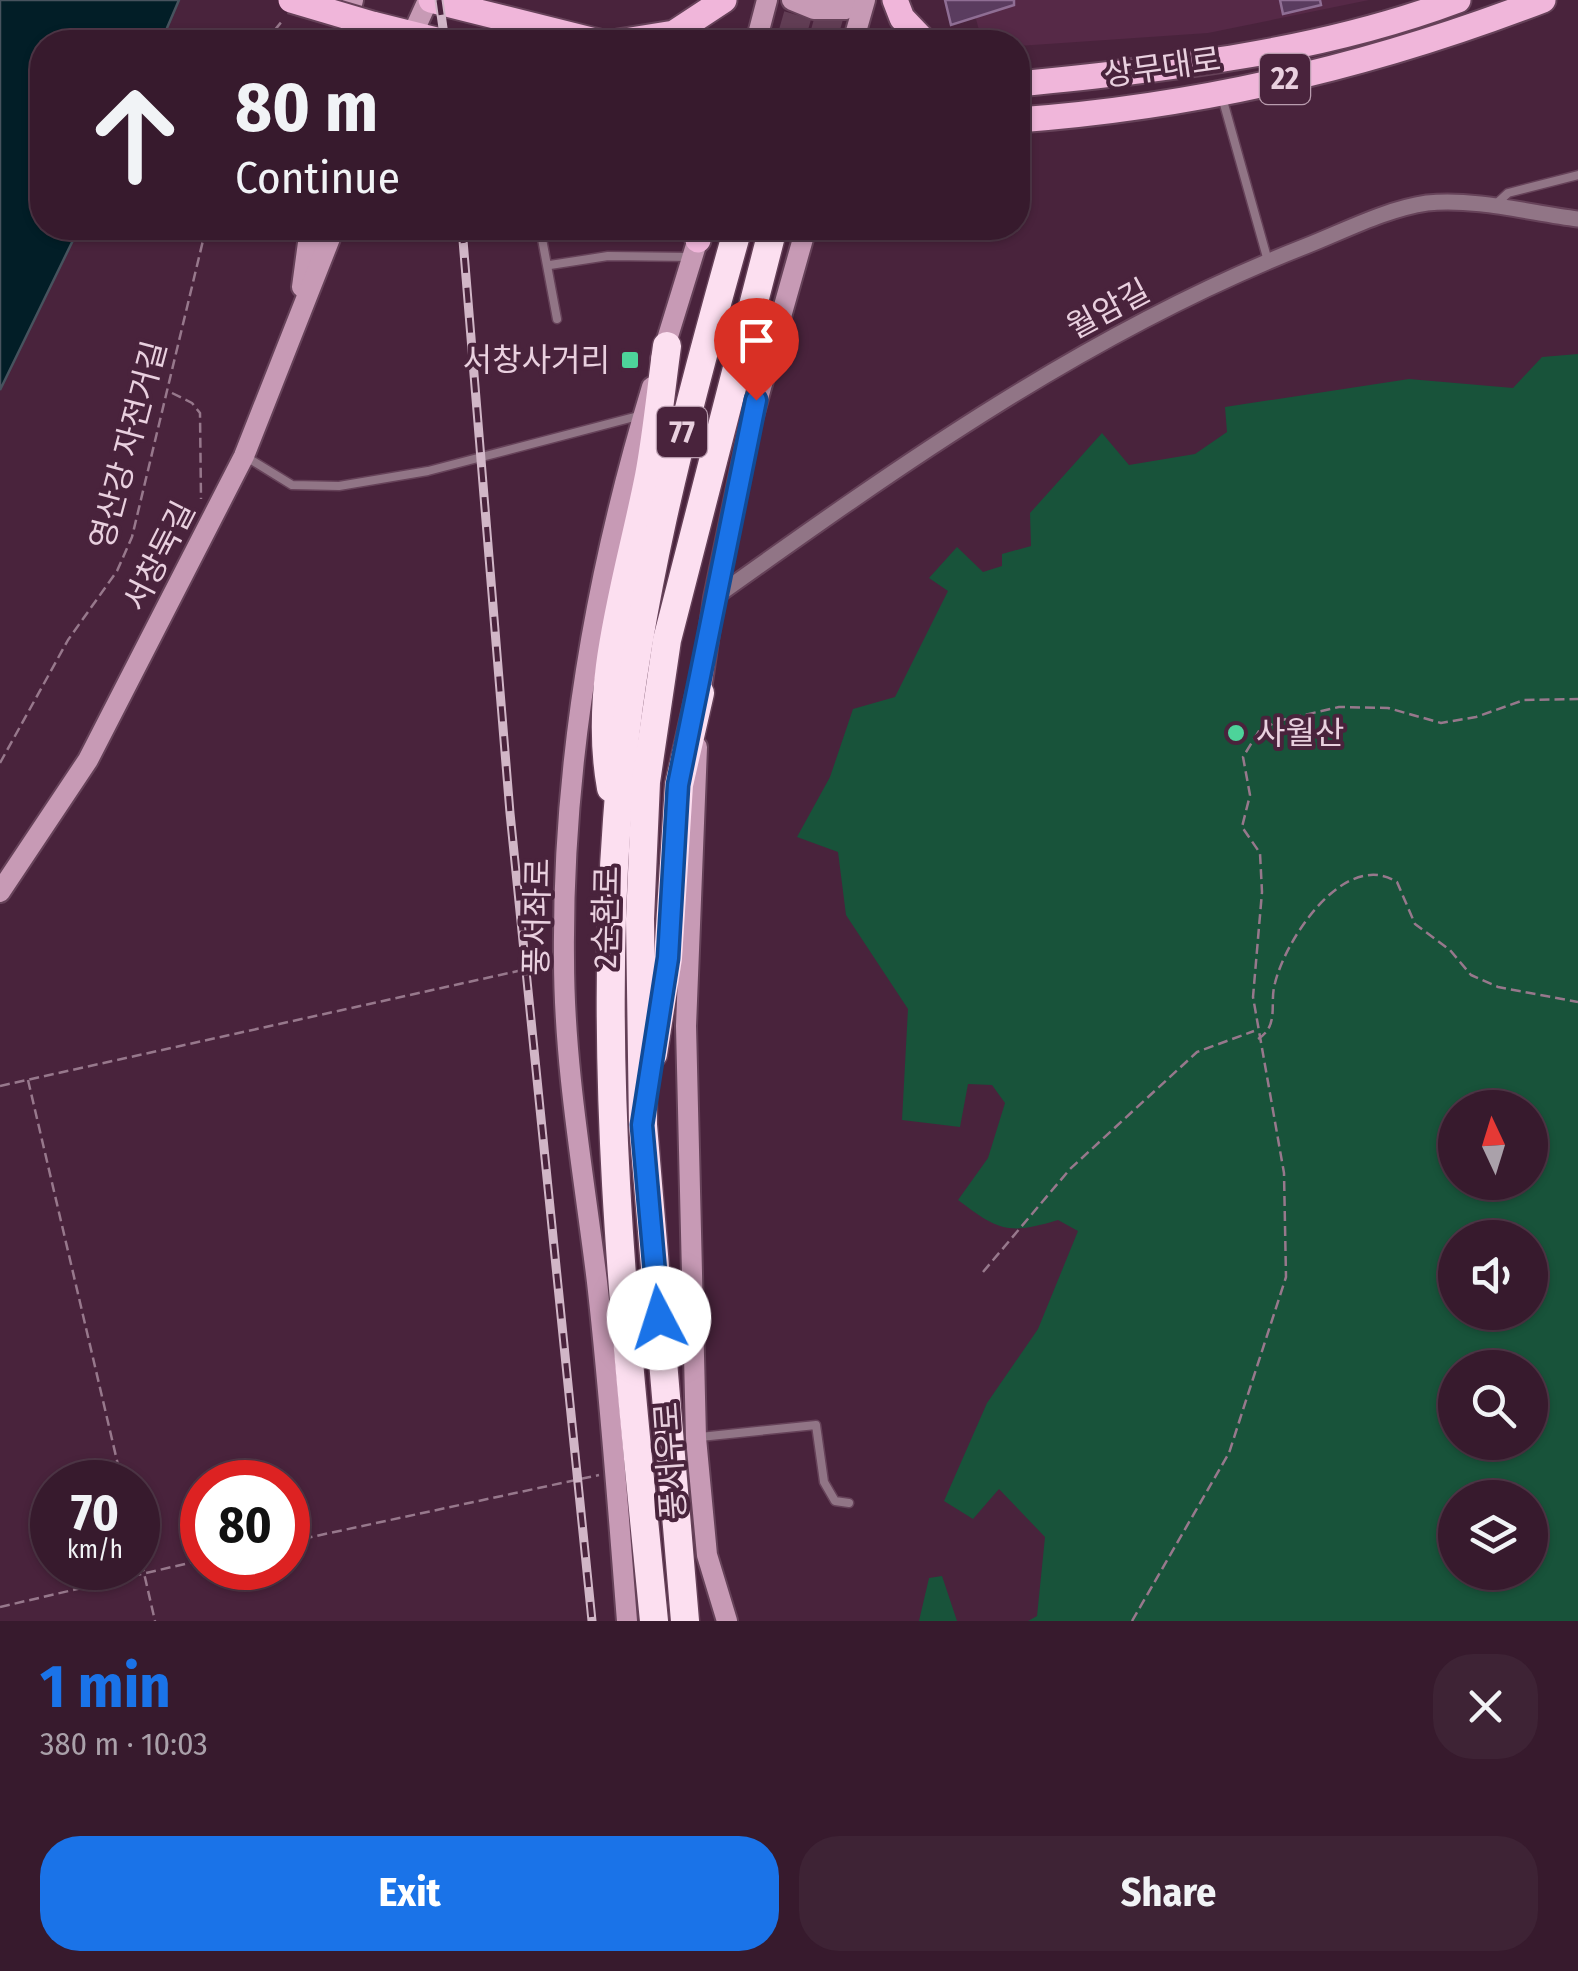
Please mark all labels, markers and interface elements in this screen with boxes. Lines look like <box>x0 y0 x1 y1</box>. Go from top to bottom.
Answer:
street label: 상무대로 <box>1101 40 1223 94</box>
road number: 22 <box>1260 54 1310 104</box>
text: 80 m <box>235 66 378 150</box>
icon: ahead <box>70 70 200 200</box>
text: Continue <box>235 151 400 205</box>
street label: 월암길 <box>1060 271 1156 347</box>
pin <box>714 298 799 401</box>
icon: arrive <box>729 313 784 368</box>
street label: 영산강 자전거길 <box>82 337 174 553</box>
place label: 서창사거리 <box>463 341 610 379</box>
marker: 서창사거리 <box>619 349 641 371</box>
road number: 77 <box>657 407 707 457</box>
street label: 서창둑길 <box>115 495 203 617</box>
place label: 사월산 <box>1256 714 1344 752</box>
marker: 사월산 <box>1225 722 1247 744</box>
street label: 풍서좌로 <box>517 858 557 976</box>
street label: 2순환로 <box>586 865 626 969</box>
north arrow <box>1438 1090 1548 1200</box>
map controls <box>1438 1090 1548 1590</box>
button: sound <box>1438 1220 1548 1330</box>
position arrow <box>607 1266 711 1370</box>
button: search <box>1438 1350 1548 1460</box>
street label: 풍서우로 <box>647 1401 693 1521</box>
speed limit sign: 80 <box>180 1460 310 1590</box>
button: layers <box>1438 1480 1548 1590</box>
text: 70 <box>71 1483 119 1543</box>
text: km/h <box>67 1535 123 1565</box>
text: 1 min <box>40 1651 171 1723</box>
button: close <box>1433 1654 1538 1759</box>
text: 380 m · 10:03 <box>40 1725 208 1763</box>
button: Exit <box>40 1836 779 1951</box>
button: Share <box>799 1836 1538 1951</box>

